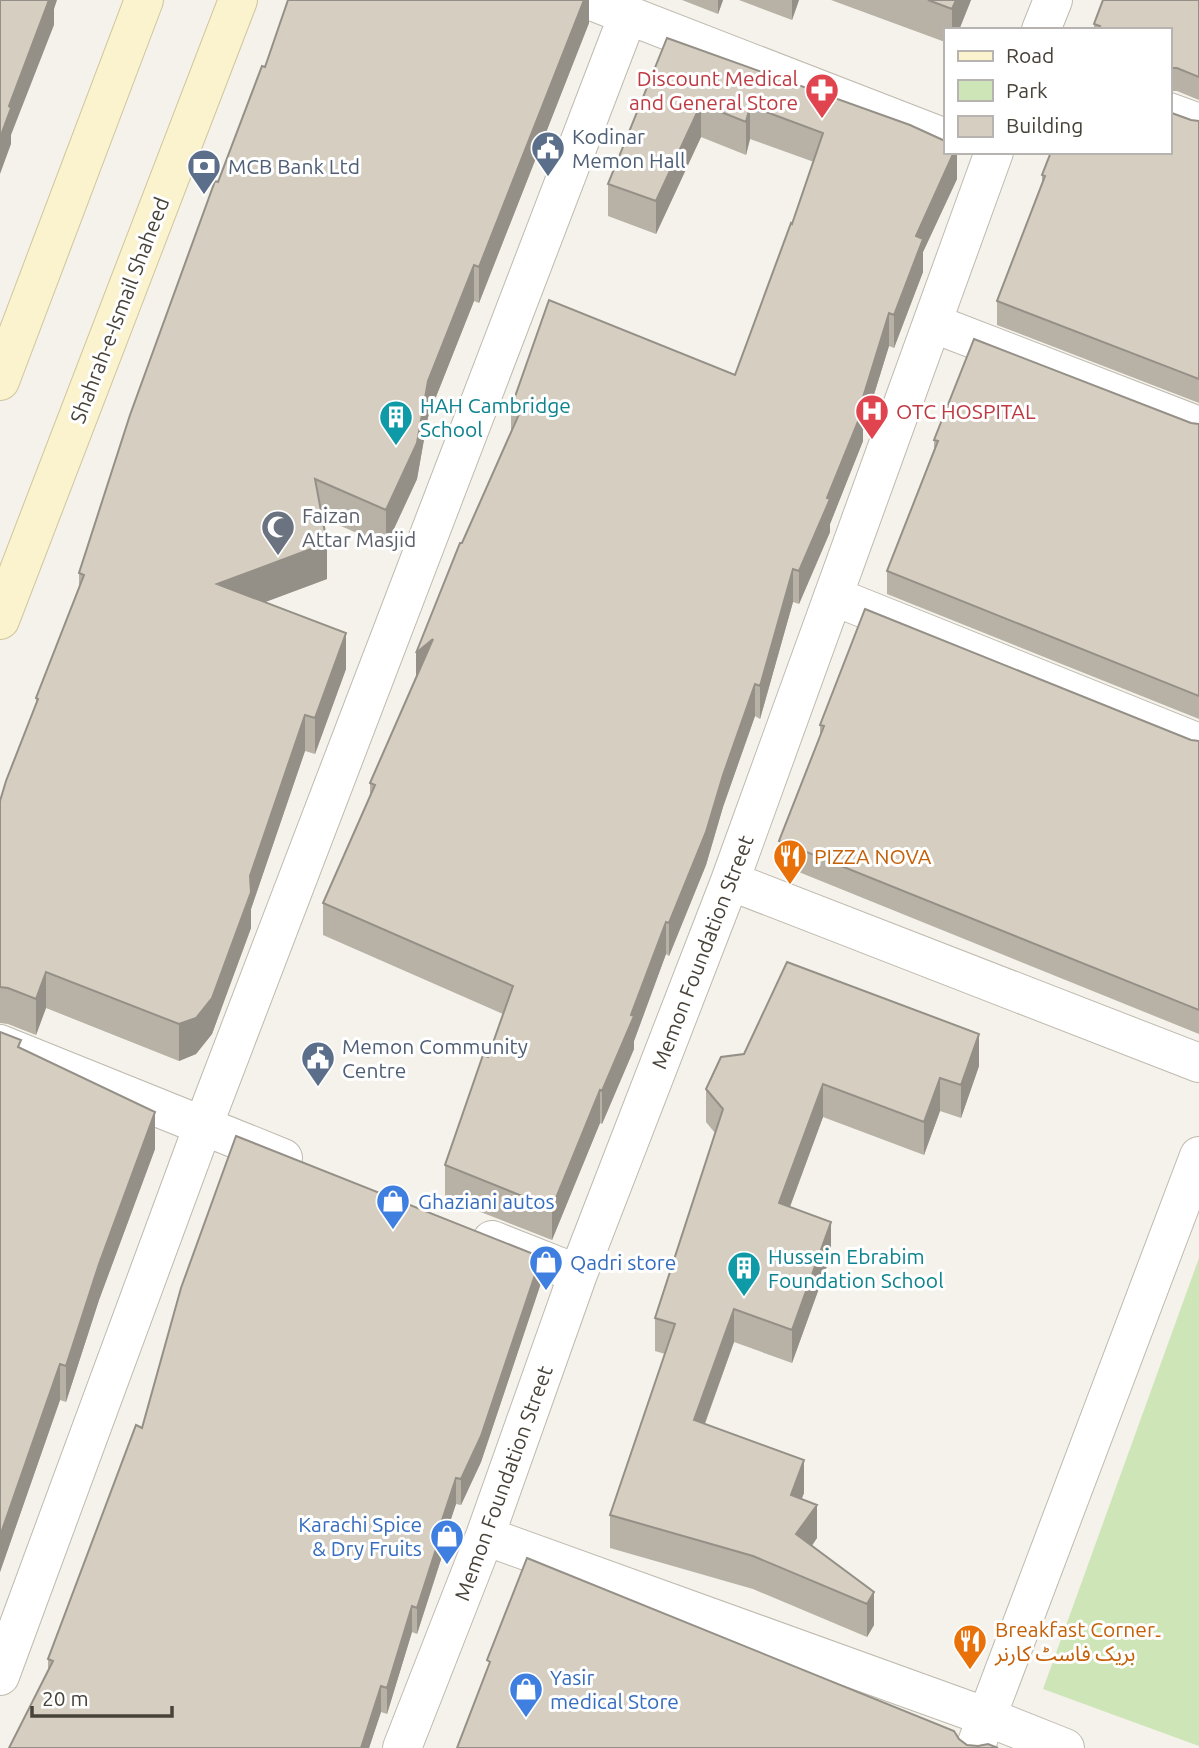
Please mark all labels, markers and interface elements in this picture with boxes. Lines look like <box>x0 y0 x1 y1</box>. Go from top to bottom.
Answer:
legend <box>944 28 1171 154</box>
text: Road <box>1006 43 1054 67</box>
place label: Discount Medical and General Store <box>629 66 798 114</box>
pharmacy icon: Discount Medical and General Store <box>803 71 841 120</box>
text: Park <box>1006 78 1048 102</box>
text: Building <box>1006 113 1083 137</box>
place label: Kodinar Memon Hall <box>572 124 685 172</box>
public building icon: Kodinar Memon Hall <box>529 129 567 178</box>
bank icon: MCB Bank Ltd <box>185 147 223 196</box>
place label: MCB Bank Ltd <box>228 154 360 178</box>
street label: Shahrah-e-Ismail Shaheed <box>65 194 173 426</box>
hospital icon: OTC HOSPITAL <box>853 392 891 441</box>
place label: HAH Cambridge School <box>420 393 571 441</box>
building icon: HAH Cambridge School <box>377 398 415 447</box>
place label: OTC HOSPITAL <box>896 399 1036 423</box>
place label: Faizan Attar Masjid <box>302 503 416 551</box>
mosque icon: Faizan Attar Masjid <box>259 508 297 557</box>
street label: Memon Foundation Street <box>646 832 758 1072</box>
restaurant icon: PIZZA NOVA <box>771 837 809 886</box>
place label: PIZZA NOVA <box>814 844 932 868</box>
place label: Memon Community Centre <box>342 1034 528 1082</box>
public building icon: Memon Community Centre <box>299 1039 337 1088</box>
shop icon: Ghaziani autos <box>374 1182 412 1231</box>
place label: Ghaziani autos <box>418 1189 555 1213</box>
shop icon: Qadri store <box>527 1243 565 1292</box>
place label: Hussein Ebrabim Foundation School <box>768 1244 944 1292</box>
building icon: Hussein Ebrabim Foundation School <box>725 1249 763 1298</box>
place label: Qadri store <box>570 1250 676 1274</box>
street label: Memon Foundation Street <box>449 1362 557 1604</box>
place label: Karachi Spice & Dry Fruits <box>298 1512 422 1560</box>
shop icon: Karachi Spice & Dry Fruits <box>428 1517 466 1566</box>
place label: Breakfast Corner۔ بریک فاسٹ کارنر <box>994 1617 1161 1666</box>
restaurant icon: Breakfast Corner۔ بریک فاسٹ کارنر <box>951 1622 989 1671</box>
place label: Yasir medical Store <box>550 1665 679 1713</box>
shop icon: Yasir medical Store <box>507 1670 545 1719</box>
scale bar <box>32 1674 172 1718</box>
text: 20 m <box>42 1686 89 1710</box>

